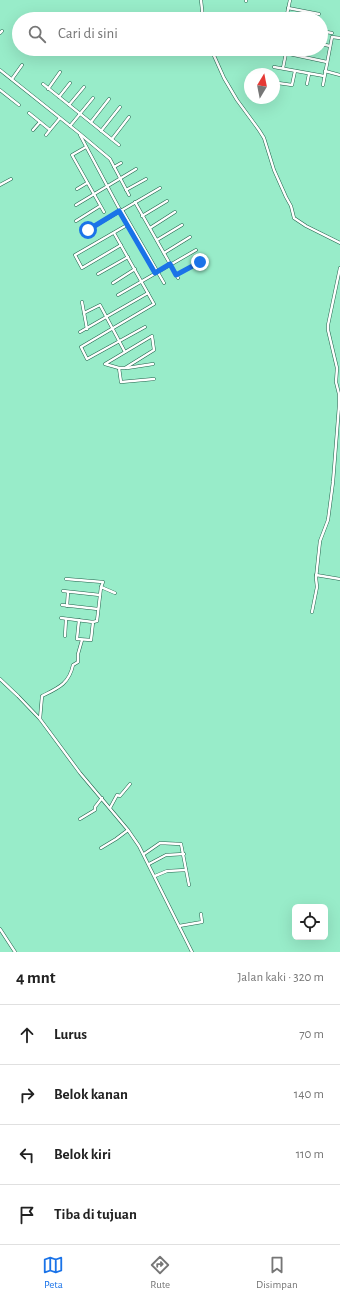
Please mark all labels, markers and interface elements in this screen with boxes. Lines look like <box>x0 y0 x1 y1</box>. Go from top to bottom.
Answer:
search box <box>12 12 328 56</box>
icon: search <box>26 23 48 45</box>
text: Cari di sini <box>58 26 118 41</box>
north arrow <box>244 68 280 104</box>
route start <box>79 221 97 239</box>
route end <box>191 253 209 271</box>
map controls <box>292 904 328 940</box>
button: locate <box>292 904 328 940</box>
text: 4 mnt <box>16 969 55 986</box>
text: Jalan kaki · 320 m <box>238 971 324 984</box>
icon: ahead <box>16 1024 38 1046</box>
text: Lurus <box>54 1027 87 1042</box>
text: 70 m <box>299 1028 324 1041</box>
icon: right <box>16 1084 38 1106</box>
text: Belok kanan <box>54 1087 128 1102</box>
text: 140 m <box>294 1088 324 1101</box>
icon: left <box>16 1144 38 1166</box>
text: Belok kiri <box>54 1147 111 1162</box>
text: 110 m <box>296 1148 324 1161</box>
icon: arrive <box>16 1204 38 1226</box>
text: Tiba di tujuan <box>54 1207 137 1222</box>
tab: Peta <box>42 1254 64 1291</box>
tab: Rute <box>149 1254 171 1291</box>
tab: Disimpan <box>256 1254 298 1291</box>

